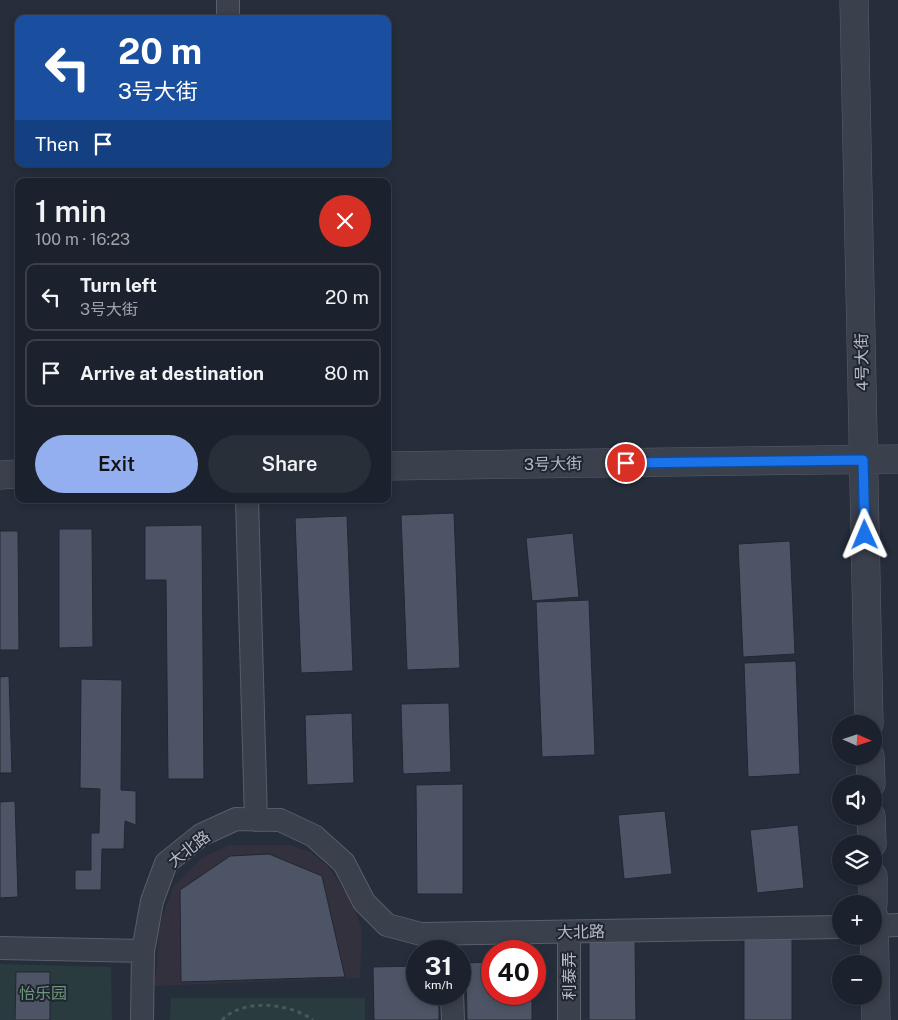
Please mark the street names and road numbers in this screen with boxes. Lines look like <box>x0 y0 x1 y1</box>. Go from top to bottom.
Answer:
street label: 4号大街 <box>852 333 872 391</box>
street label: 3号大街 <box>524 454 582 474</box>
street label: 大北路 <box>164 827 214 871</box>
street label: 大北路 <box>557 922 605 942</box>
street label: 利泰弄 <box>560 952 579 1000</box>

